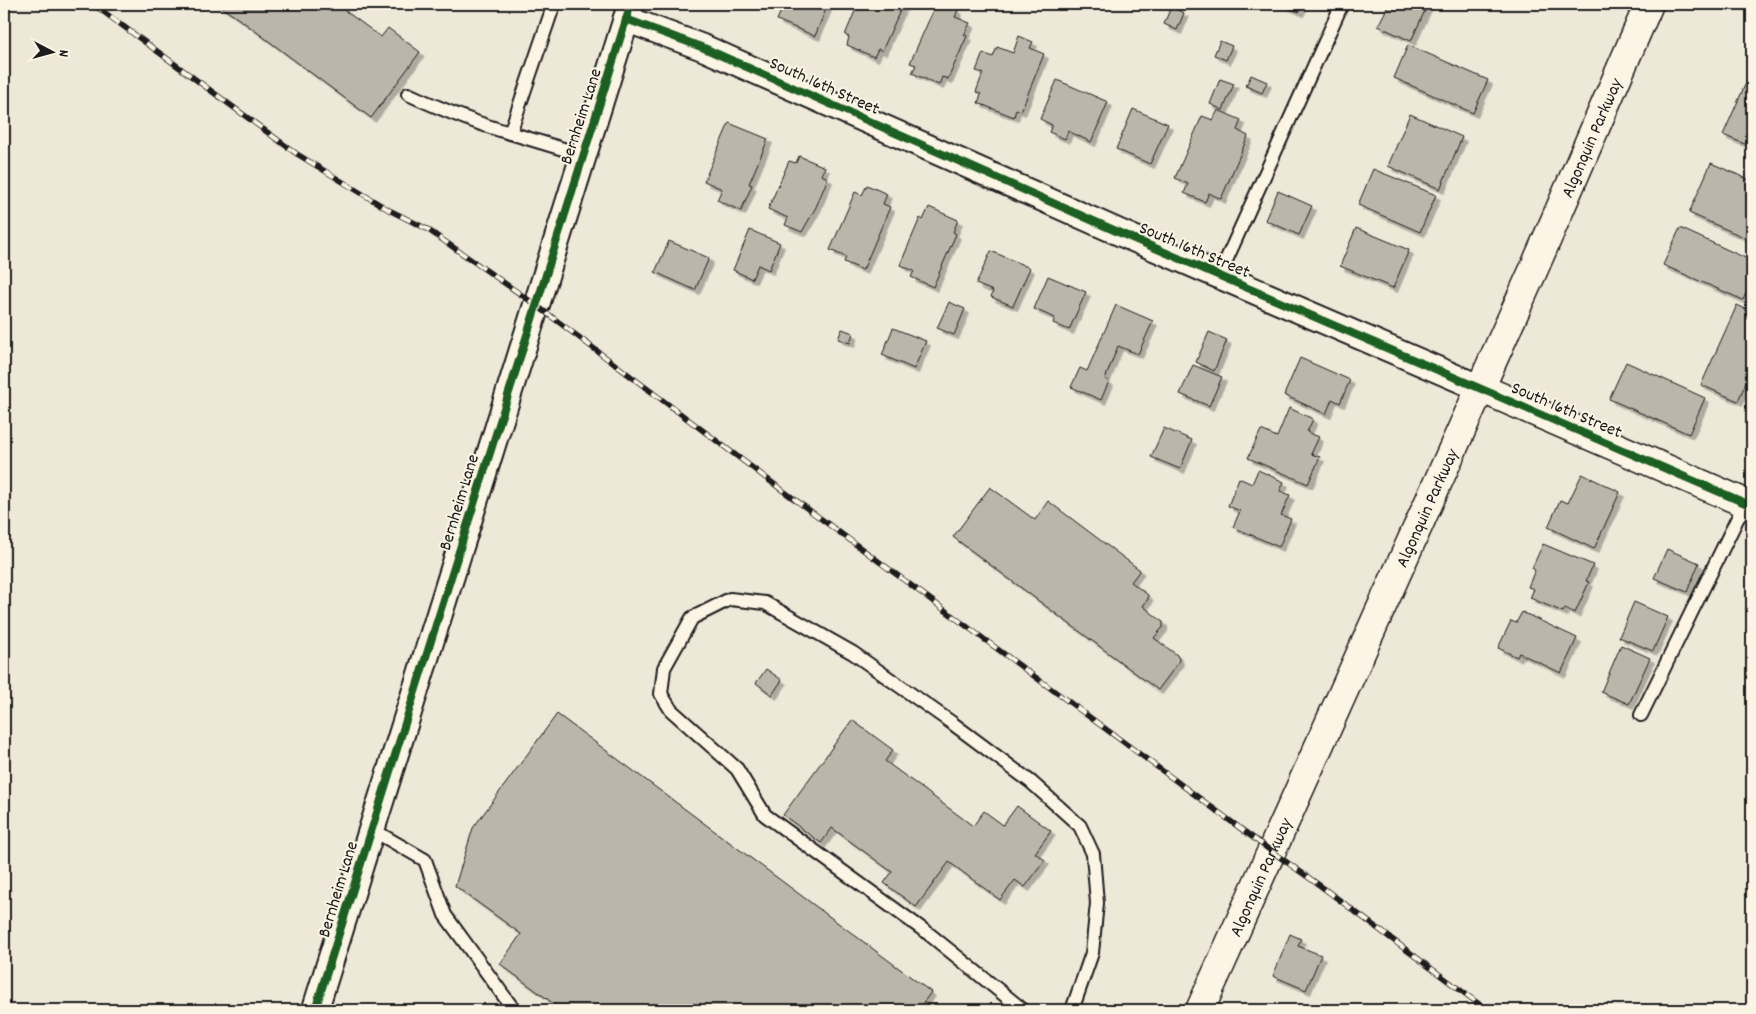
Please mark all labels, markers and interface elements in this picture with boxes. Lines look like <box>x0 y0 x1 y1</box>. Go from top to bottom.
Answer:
north arrow <box>28 28 78 78</box>
text: N <box>53 49 73 58</box>
street label: South 16th Street <box>765 52 883 123</box>
street label: Bernheim Lane <box>555 66 610 168</box>
street label: Algonquin Parkway <box>1556 74 1630 202</box>
street label: South 16th Street <box>1135 217 1254 286</box>
street label: South 16th Street <box>1507 377 1626 446</box>
street label: Algonquin Parkway <box>1391 445 1467 572</box>
street label: Bernheim Lane <box>434 451 487 554</box>
street label: Algonquin Parkway <box>1225 814 1300 941</box>
street label: Bernheim Lane <box>313 838 366 941</box>

